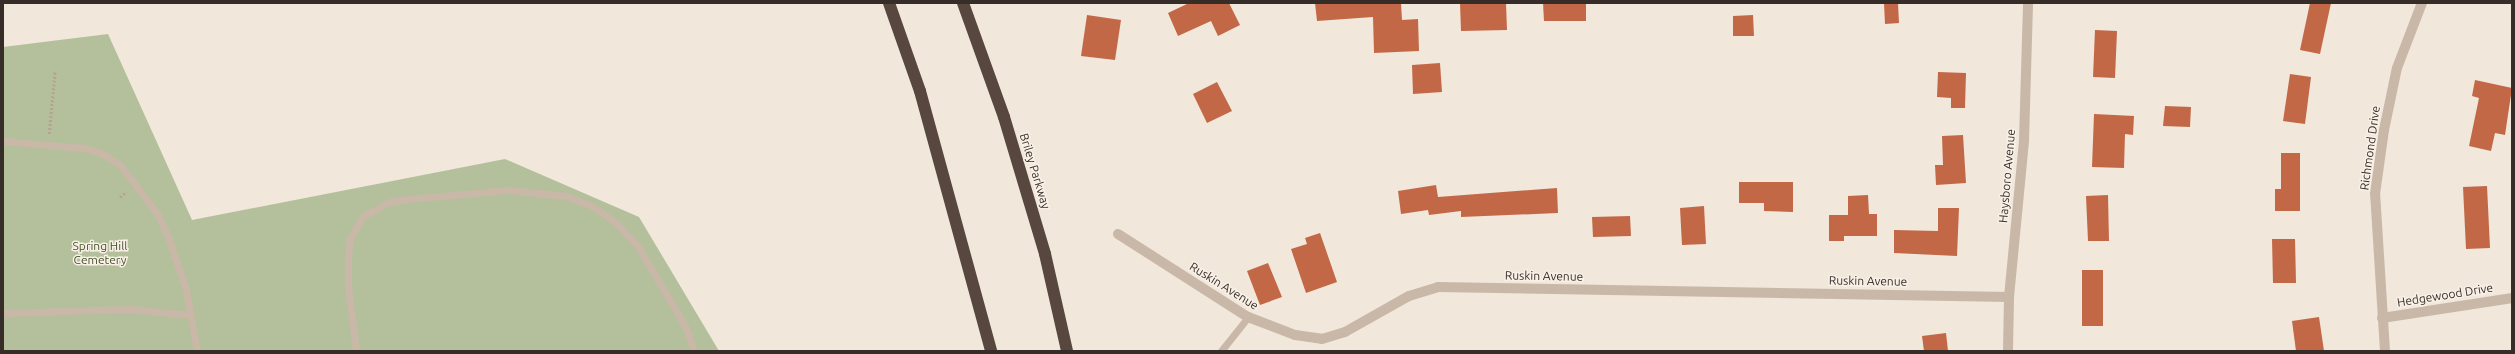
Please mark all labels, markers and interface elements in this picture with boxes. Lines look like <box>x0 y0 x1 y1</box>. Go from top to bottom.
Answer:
street label: Richmond Drive <box>2357 105 2383 191</box>
street label: Haysboro Avenue <box>1996 128 2018 224</box>
street label: Briley Parkway <box>1017 131 1053 211</box>
park label: Spring Hill Cemetery <box>73 239 127 267</box>
street label: Ruskin Avenue <box>1187 259 1261 313</box>
street label: Ruskin Avenue <box>1505 268 1583 284</box>
street label: Ruskin Avenue <box>1829 273 1907 289</box>
street label: Hedgewood Drive <box>2396 280 2494 310</box>

